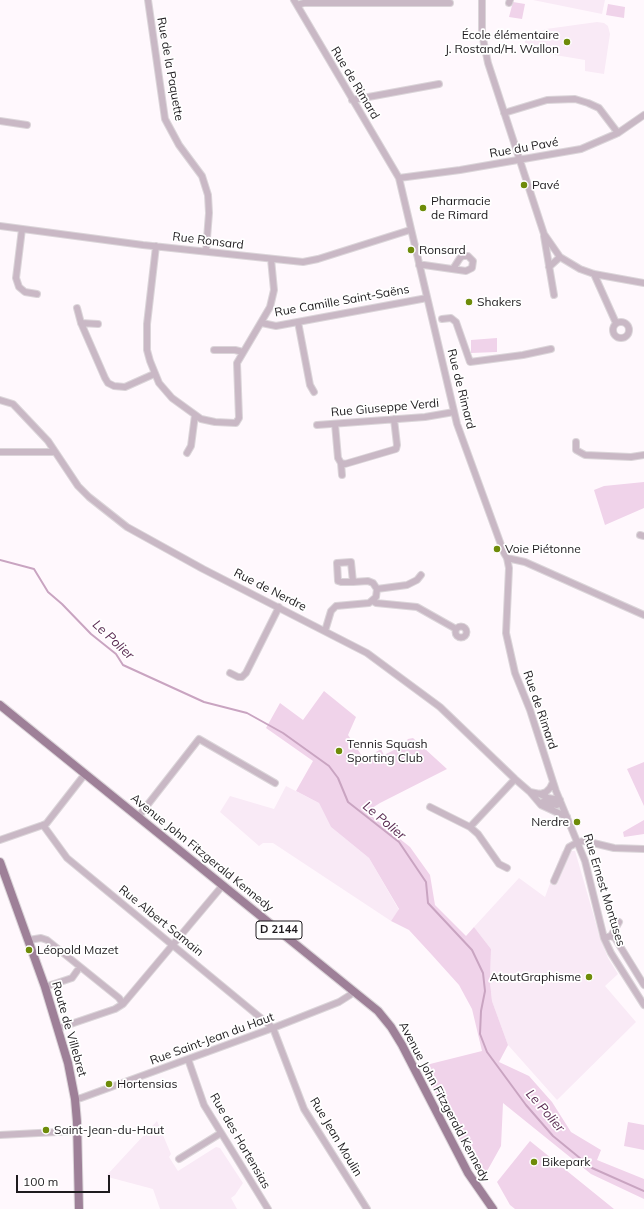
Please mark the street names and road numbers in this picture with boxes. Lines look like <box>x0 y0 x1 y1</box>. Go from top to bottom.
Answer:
street label: Rue de la Paquette <box>154 16 186 122</box>
street label: Rue de Rimard <box>328 44 382 122</box>
street label: Rue du Pavé <box>488 135 560 161</box>
street label: Rue Ronsard <box>172 229 244 253</box>
street label: Rue Camille Saint-Saëns <box>273 282 411 320</box>
street label: Rue de Rimard <box>444 347 478 431</box>
street label: Rue Giuseppe Verdi <box>330 396 440 420</box>
street label: Rue de Nerdre <box>231 566 309 614</box>
street label: Rue de Rimard <box>520 669 560 751</box>
street label: Avenue John Fitzgerald Kennedy <box>128 791 276 915</box>
street label: Rue Ernest Montuses <box>580 832 628 948</box>
street label: Rue Albert Samain <box>116 882 206 960</box>
road number: D 2144 <box>256 921 302 939</box>
street label: Route de Villebret <box>49 980 89 1078</box>
street label: Rue Saint-Jean du Haut <box>148 1010 276 1068</box>
street label: Avenue John Fitzgerald Kennedy <box>396 1019 492 1185</box>
street label: Rue des Hortensias <box>207 1091 273 1191</box>
street label: Rue Jean Moulin <box>307 1095 365 1179</box>

